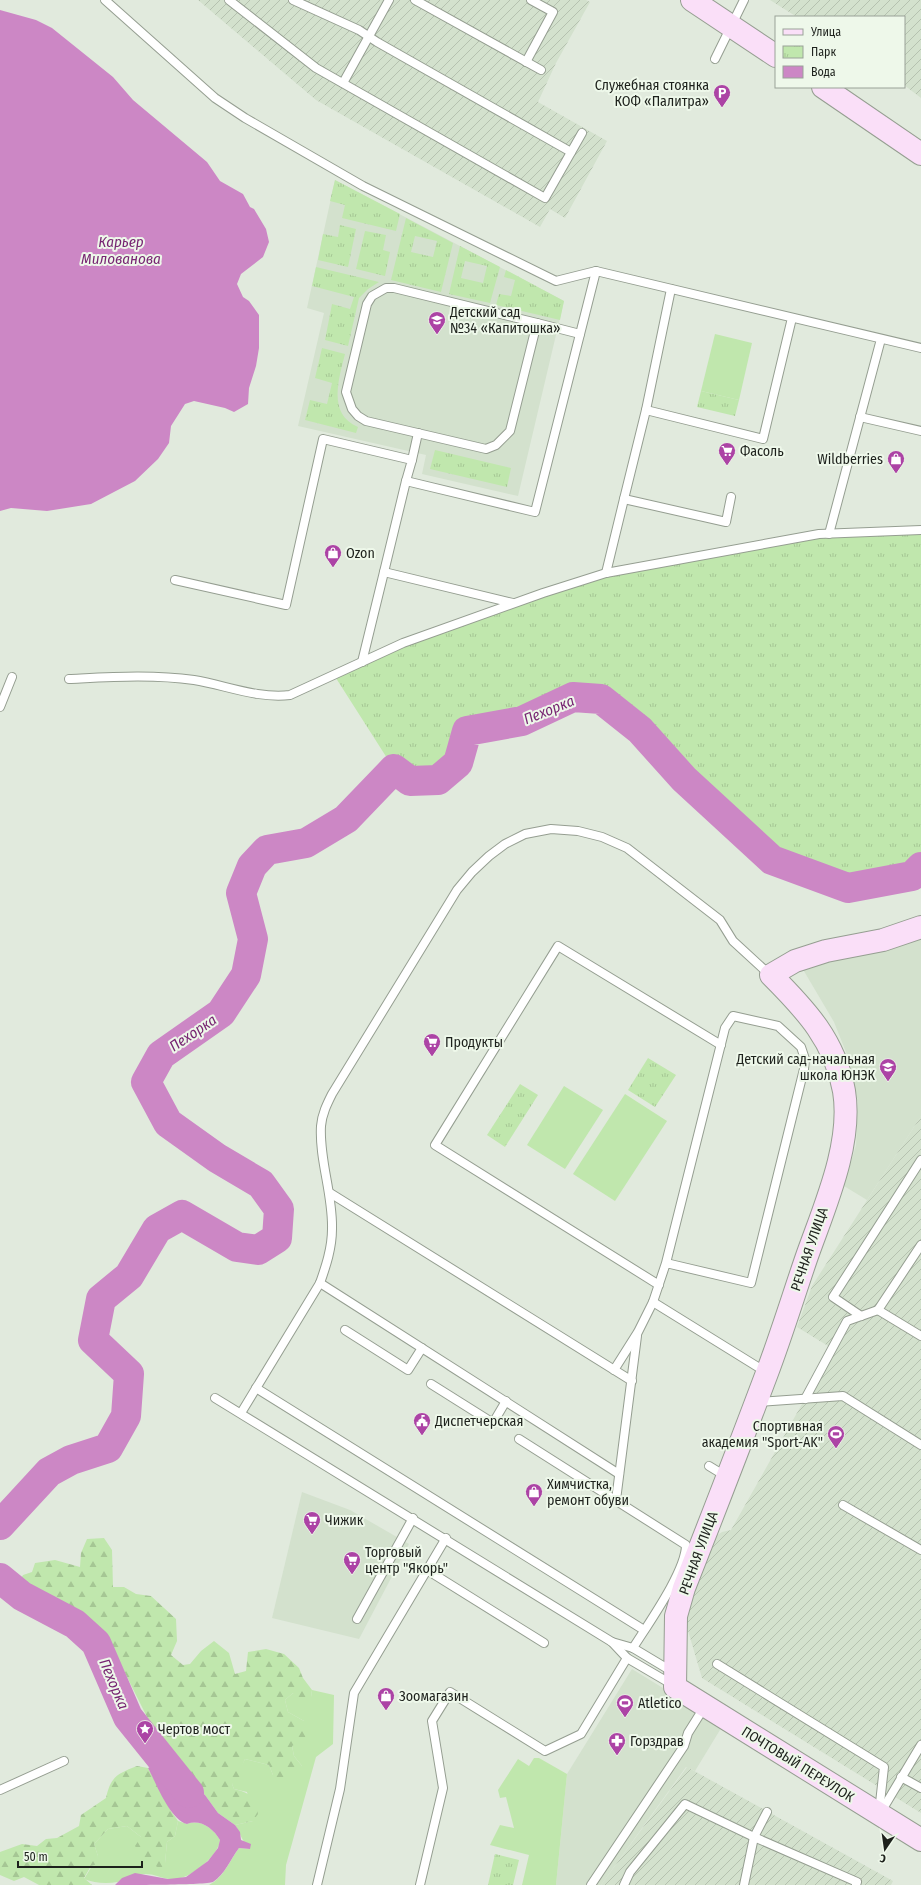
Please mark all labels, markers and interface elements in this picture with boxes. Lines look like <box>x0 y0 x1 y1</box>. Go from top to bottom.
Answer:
legend <box>775 16 905 88</box>
text: Улица <box>810 25 841 39</box>
text: Парк <box>811 45 837 59</box>
text: Вода <box>811 65 836 79</box>
place label: Служебная стоянка КОФ «Палитра» <box>595 77 709 110</box>
parking icon: Служебная стоянка КОФ «Палитра» <box>712 83 732 108</box>
water label: Карьер Милованова <box>81 233 161 268</box>
place label: Детский сад №34 «Капитошка» <box>449 304 561 337</box>
school or university icon: Детский сад №34 «Капитошка» <box>427 310 447 335</box>
supermarket icon: Фасоль <box>717 441 737 466</box>
place label: Фасоль <box>740 443 784 460</box>
shop icon: Wildberries <box>886 449 906 474</box>
place label: Wildberries <box>817 451 883 468</box>
shop icon: Ozon <box>323 543 343 568</box>
place label: Ozon <box>346 545 375 562</box>
water label: Пехорка <box>521 692 577 728</box>
water label: Пехорка <box>166 1011 220 1055</box>
supermarket icon: Продукты <box>422 1032 442 1057</box>
place label: Продукты <box>445 1034 503 1051</box>
place label: Детский сад-начальная школа ЮНЭК <box>735 1051 876 1084</box>
school or university icon: Детский сад-начальная школа ЮНЭК <box>878 1057 898 1082</box>
street label: РЕЧНАЯ УЛИЦА <box>787 1204 832 1293</box>
public building icon: Диспетчерская <box>412 1411 432 1436</box>
place label: Диспетчерская <box>434 1413 523 1430</box>
place label: Спортивная академия "Sport-AK" <box>702 1418 823 1451</box>
sports icon: Спортивная академия "Sport-AK" <box>826 1424 846 1449</box>
place label: Химчистка, ремонт обуви <box>547 1476 629 1509</box>
shop icon: Химчистка, ремонт обуви <box>524 1482 544 1507</box>
street label: РЕЧНАЯ УЛИЦА <box>676 1509 722 1597</box>
supermarket icon: Чижик <box>302 1510 322 1535</box>
place label: Чижик <box>325 1512 364 1529</box>
place label: Торговый центр "Якорь" <box>365 1544 448 1577</box>
supermarket icon: Торговый центр "Якорь" <box>342 1550 362 1575</box>
water label: Пехорка <box>95 1656 133 1712</box>
shop icon: Зоомагазин <box>376 1686 396 1711</box>
place label: Зоомагазин <box>399 1688 469 1705</box>
sports icon: Atletico <box>615 1693 635 1718</box>
place label: Atletico <box>638 1695 682 1712</box>
place icon: Чертов мост <box>135 1719 155 1744</box>
place label: Чертов мост <box>158 1721 231 1738</box>
street label: ПОЧТОВЫЙ ПЕРЕУЛОК <box>738 1723 858 1806</box>
pharmacy icon: Горздрав <box>607 1731 627 1756</box>
place label: Горздрав <box>630 1733 684 1750</box>
north arrow <box>865 1829 905 1869</box>
scale bar <box>18 1843 142 1869</box>
text: 50 m <box>24 1850 48 1864</box>
text: С <box>878 1851 887 1865</box>

